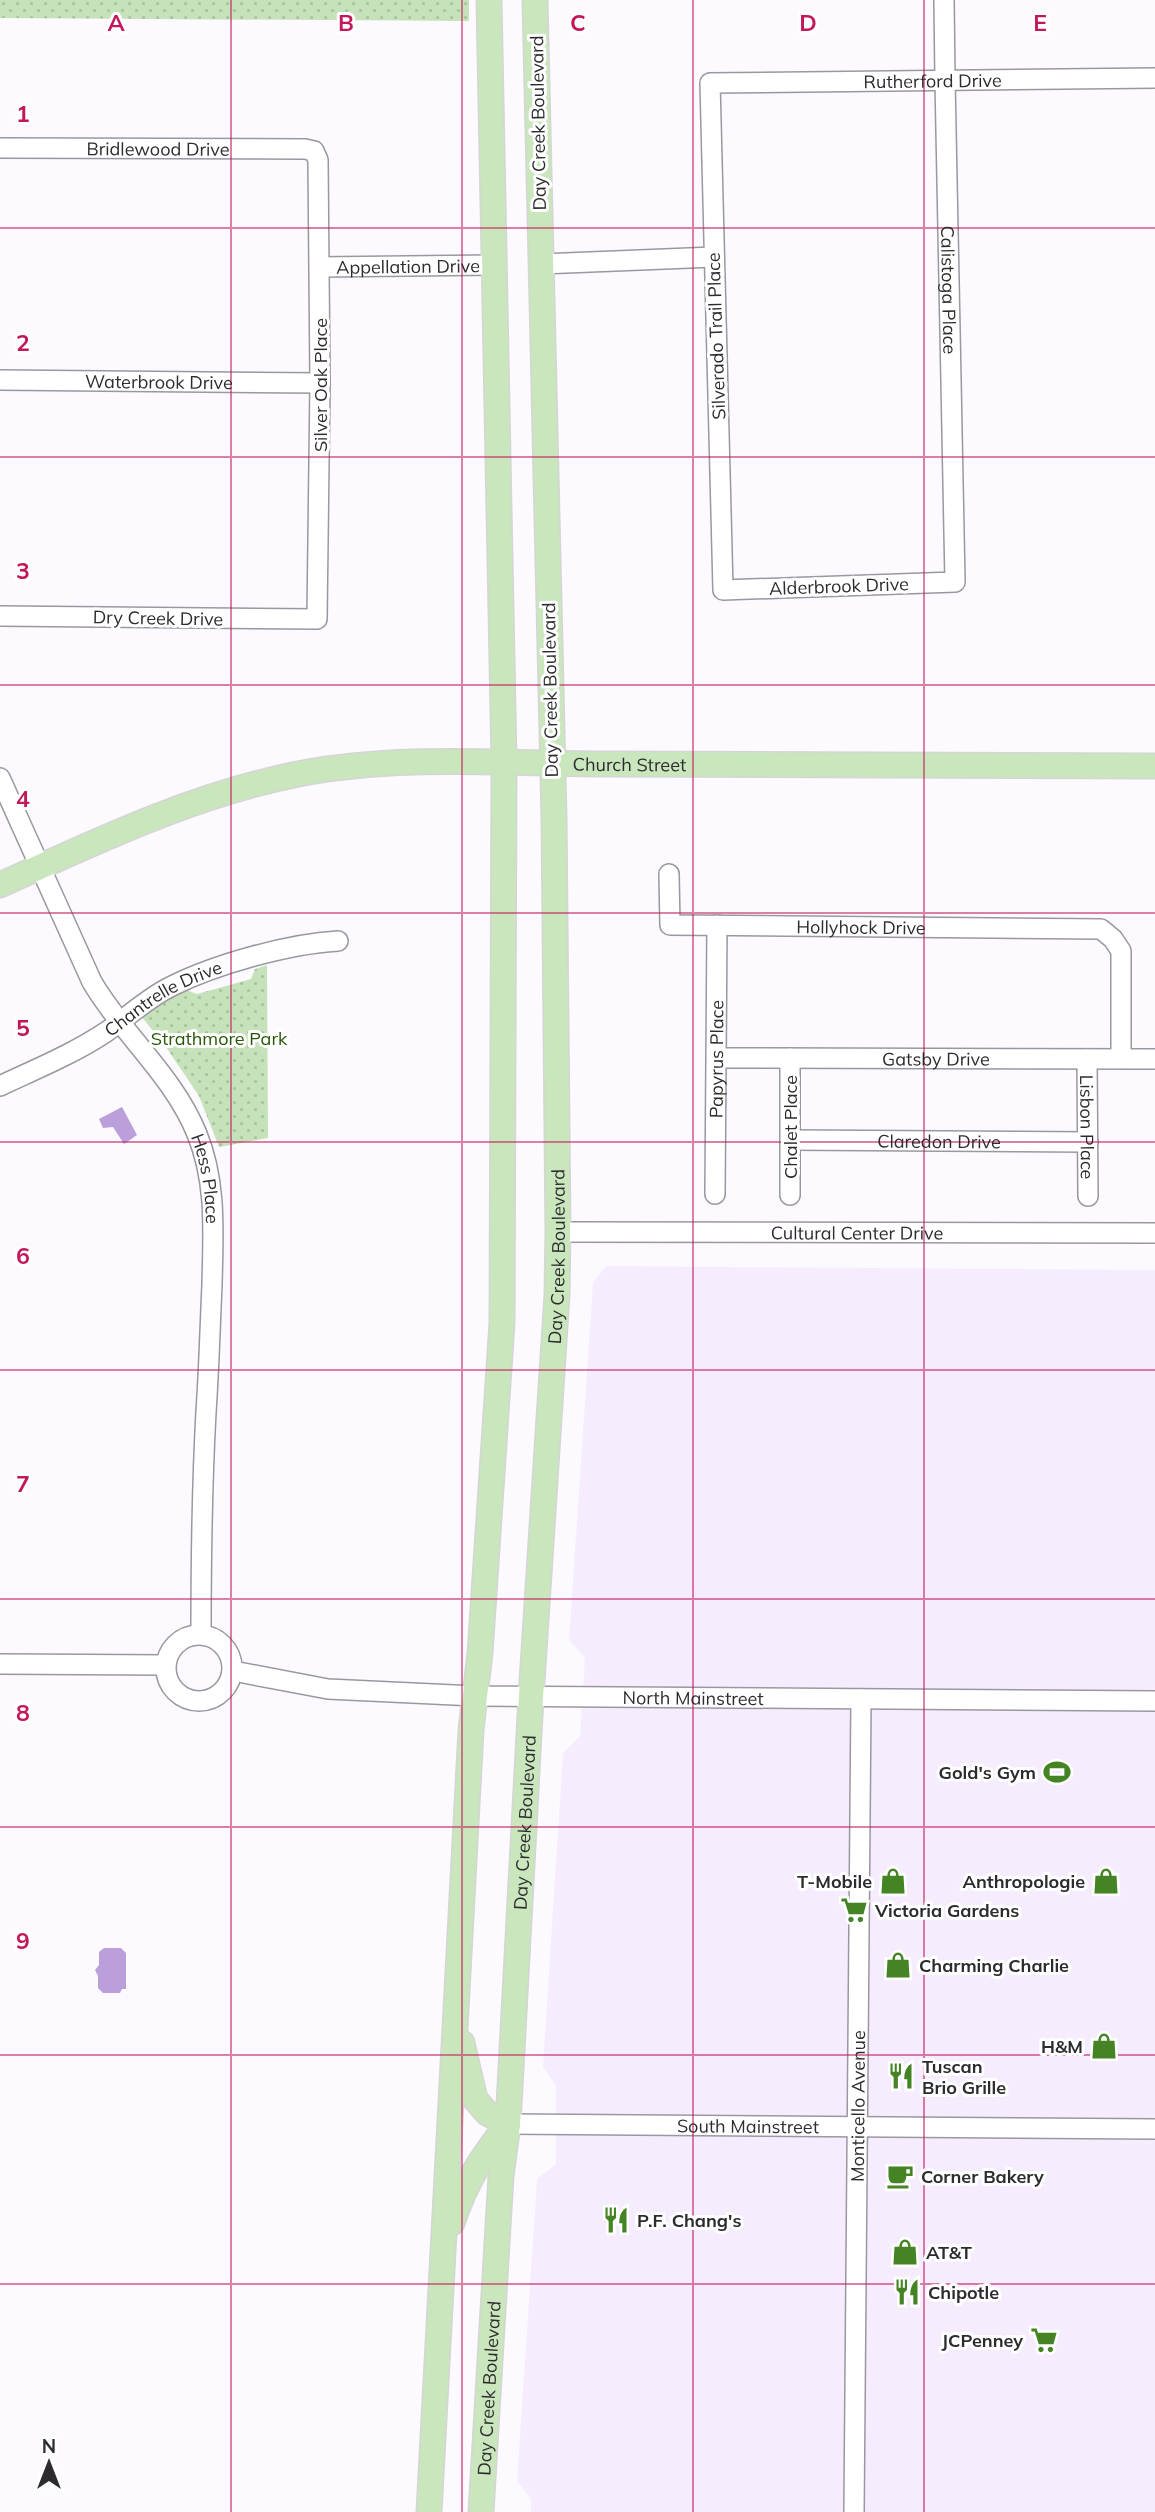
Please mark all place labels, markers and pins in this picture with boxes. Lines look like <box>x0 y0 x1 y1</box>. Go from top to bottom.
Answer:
sports icon: Gold's Gym <box>1042 1757 1072 1787</box>
place label: Gold's Gym <box>939 1761 1036 1784</box>
shop icon: T-Mobile <box>878 1866 908 1896</box>
shop icon: Anthropologie <box>1091 1866 1121 1896</box>
place label: T-Mobile <box>797 1870 872 1893</box>
place label: Anthropologie <box>962 1870 1085 1893</box>
supermarket icon: Victoria Gardens <box>839 1895 869 1925</box>
place label: Victoria Gardens <box>874 1899 1019 1922</box>
shop icon: Charming Charlie <box>883 1950 913 1980</box>
place label: Charming Charlie <box>919 1954 1069 1977</box>
shop icon: H&M <box>1089 2031 1119 2061</box>
place label: H&M <box>1041 2035 1083 2058</box>
place label: Tuscan Brio Grille <box>922 2055 1006 2099</box>
restaurant icon: Tuscan Brio Grille <box>886 2061 916 2091</box>
cafe icon: Corner Bakery <box>885 2161 915 2191</box>
place label: Corner Bakery <box>921 2165 1044 2188</box>
restaurant icon: P.F. Chang's <box>601 2205 631 2235</box>
place label: P.F. Chang's <box>637 2209 741 2232</box>
shop icon: AT&T <box>890 2237 920 2267</box>
place label: AT&T <box>926 2241 972 2264</box>
restaurant icon: Chipotle <box>892 2277 922 2307</box>
place label: Chipotle <box>928 2281 999 2304</box>
supermarket icon: JCPenney <box>1029 2325 1059 2355</box>
place label: JCPenney <box>942 2329 1023 2352</box>

